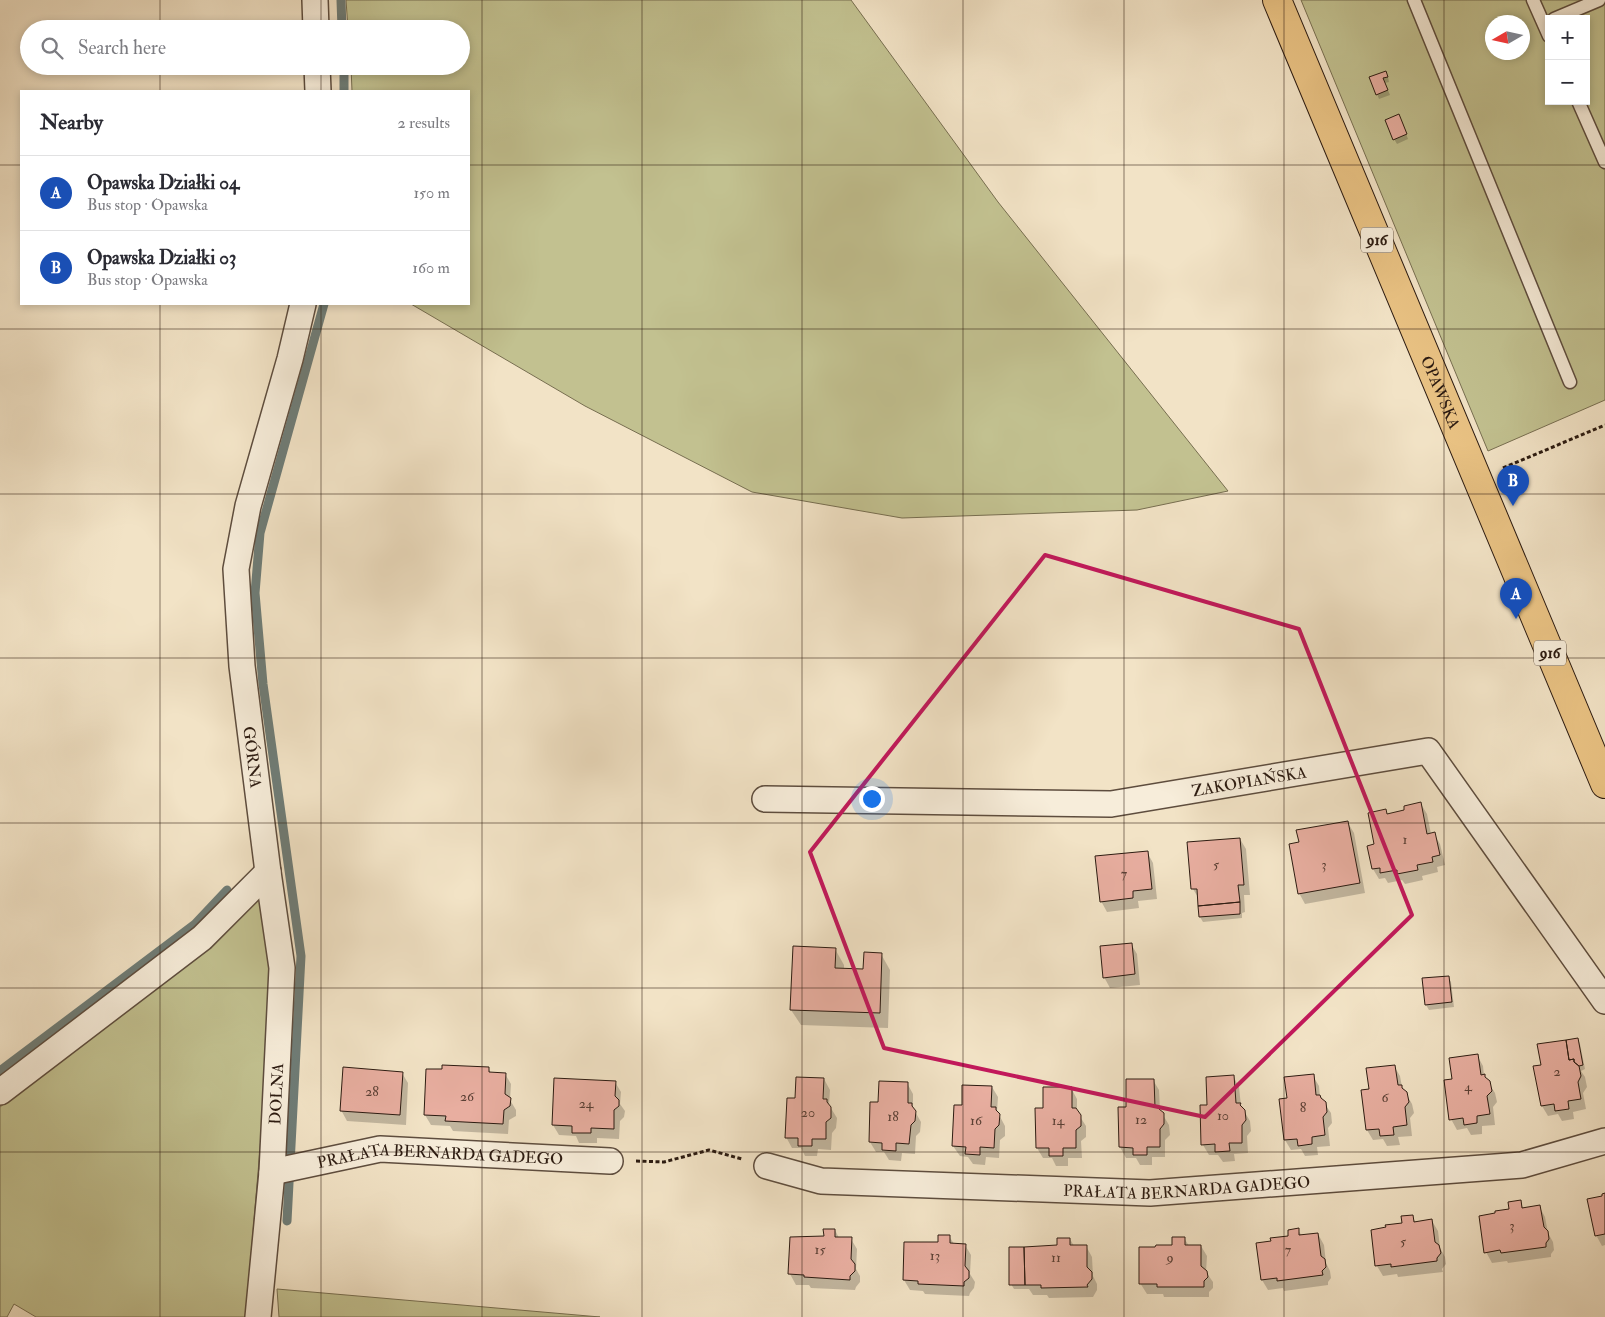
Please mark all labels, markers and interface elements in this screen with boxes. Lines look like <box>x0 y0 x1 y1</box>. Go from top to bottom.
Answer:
north arrow <box>1485 15 1530 60</box>
map controls <box>1545 15 1590 105</box>
button: + <box>1545 15 1590 60</box>
search box <box>20 20 470 75</box>
icon: search <box>38 34 66 62</box>
text: Search here <box>78 36 166 60</box>
button: − <box>1545 60 1590 105</box>
text: Nearby <box>40 109 103 136</box>
text: 2 results <box>397 113 450 133</box>
text: Opawska Działki 04 <box>87 171 239 195</box>
text: A <box>51 183 61 203</box>
text: 150 m <box>413 183 450 203</box>
text: Bus stop · Opawska <box>87 195 208 215</box>
road number: 916 <box>1361 228 1393 252</box>
text: Opawska Działki 03 <box>87 246 236 270</box>
text: B <box>51 258 61 278</box>
text: 160 m <box>412 258 450 278</box>
text: Bus stop · Opawska <box>87 270 208 290</box>
street label: OPAWSKA <box>1416 353 1464 432</box>
pin: B <box>1497 465 1529 506</box>
pin: A <box>1500 578 1532 619</box>
road number: 916 <box>1534 640 1566 666</box>
street label: GÓRNA <box>238 725 267 789</box>
street label: ZAKOPIAŃSKA <box>1190 762 1308 801</box>
your location <box>859 786 885 812</box>
house number: 1 <box>1403 831 1408 848</box>
house number: 5 <box>1213 856 1220 873</box>
house number: 3 <box>1321 856 1327 873</box>
house number: 7 <box>1121 865 1128 882</box>
street label: DOLNA <box>265 1063 288 1125</box>
house number: 2 <box>1553 1063 1561 1080</box>
house number: 4 <box>1464 1078 1473 1095</box>
house number: 28 <box>365 1083 379 1100</box>
house number: 26 <box>460 1088 475 1105</box>
house number: 6 <box>1381 1089 1389 1106</box>
house number: 24 <box>579 1095 595 1112</box>
house number: 8 <box>1300 1099 1307 1116</box>
house number: 20 <box>801 1104 815 1121</box>
house number: 10 <box>1217 1107 1229 1124</box>
house number: 18 <box>887 1108 899 1125</box>
house number: 12 <box>1135 1111 1147 1128</box>
house number: 16 <box>970 1112 983 1129</box>
house number: 14 <box>1052 1112 1066 1129</box>
street label: PRAŁATA BERNARDA GADEGO <box>315 1140 563 1173</box>
street label: PRAŁATA BERNARDA GADEGO <box>1063 1172 1311 1204</box>
house number: 3 <box>1509 1217 1515 1234</box>
house number: 5 <box>1400 1233 1407 1250</box>
house number: 15 <box>814 1241 826 1258</box>
house number: 7 <box>1285 1241 1292 1258</box>
house number: 13 <box>930 1247 940 1264</box>
house number: 11 <box>1051 1249 1061 1266</box>
house number: 9 <box>1165 1249 1174 1266</box>

